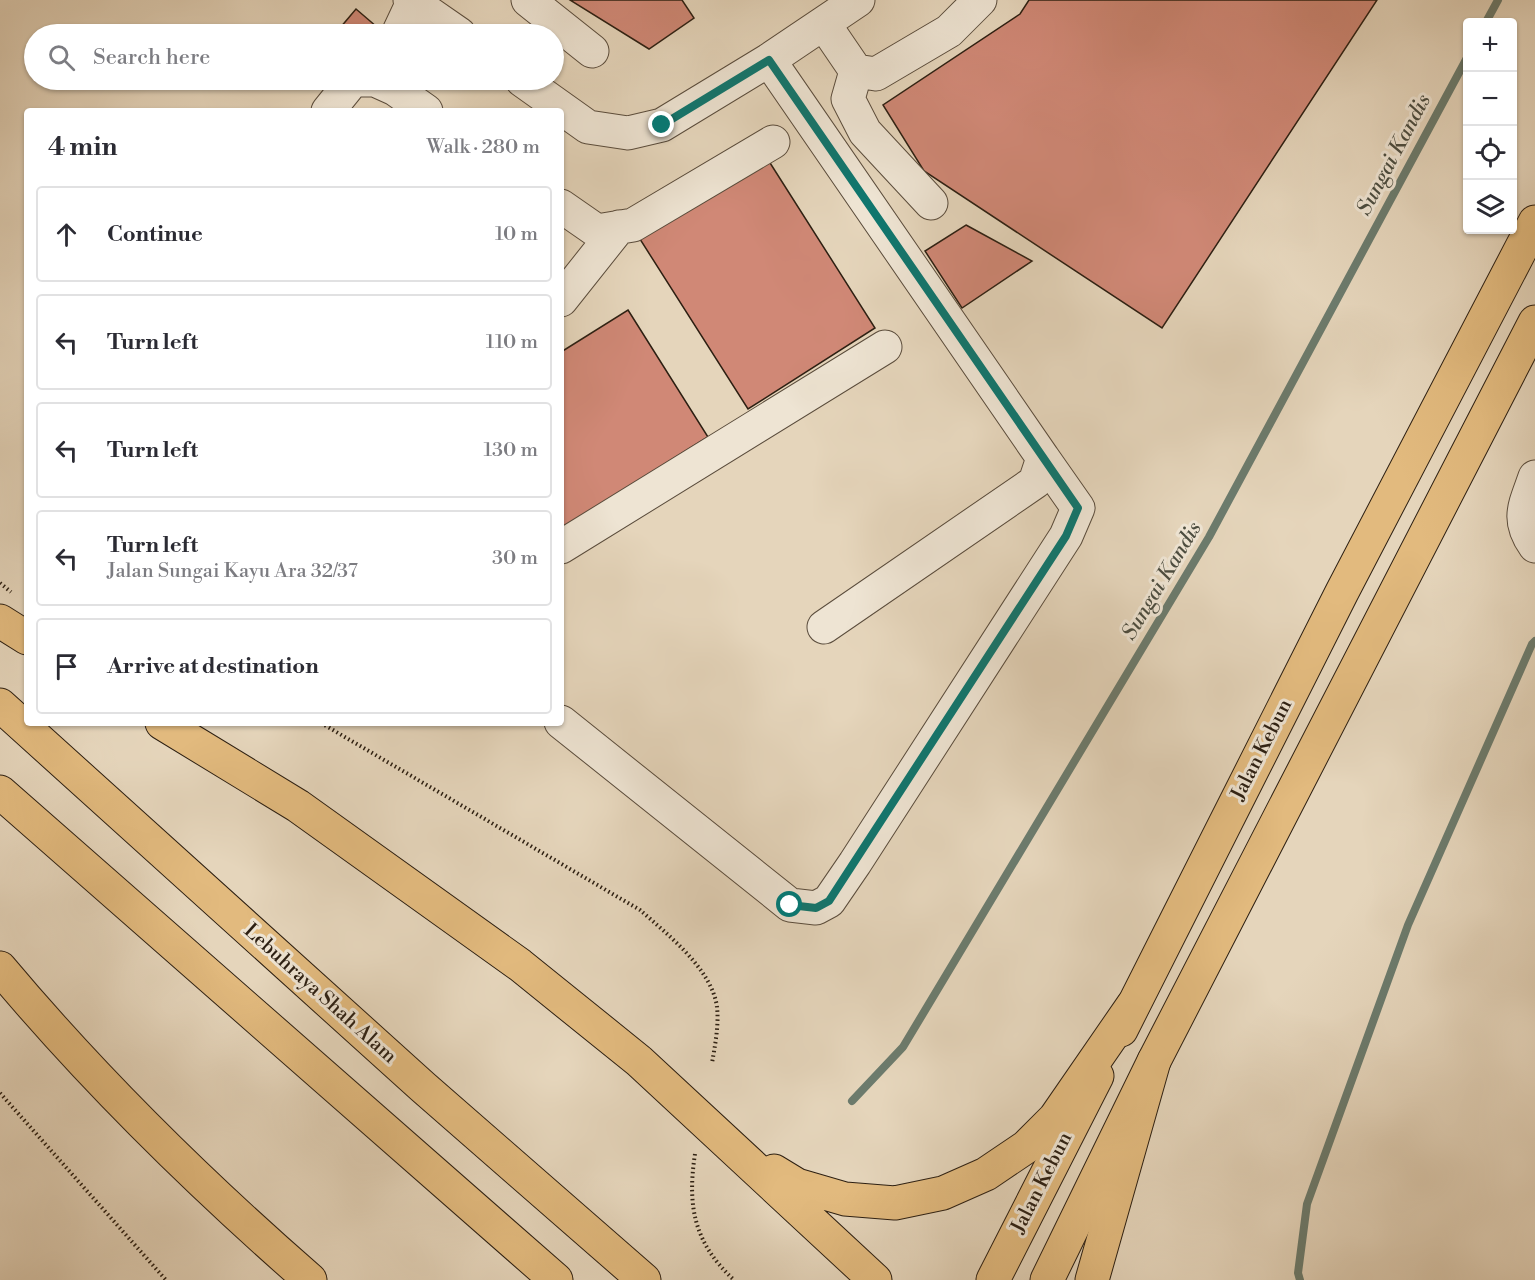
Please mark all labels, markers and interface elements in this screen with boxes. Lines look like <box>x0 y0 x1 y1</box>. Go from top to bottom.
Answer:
map controls <box>1463 18 1517 234</box>
button: + <box>1463 18 1517 72</box>
search box <box>24 24 564 90</box>
icon: search <box>45 41 78 74</box>
text: Search here <box>93 44 210 71</box>
button: − <box>1463 72 1517 126</box>
water label: Sungai Kandis <box>1351 90 1437 220</box>
route end <box>648 111 674 137</box>
button: locate <box>1463 126 1517 180</box>
text: 4 min <box>48 131 118 163</box>
text: Walk · 280 m <box>427 135 540 160</box>
button: layers <box>1463 180 1517 234</box>
icon: ahead <box>50 218 83 251</box>
text: Continue <box>107 221 203 248</box>
text: 10 m <box>495 222 538 247</box>
icon: left <box>50 326 83 359</box>
text: Turn left <box>107 329 198 356</box>
text: 110 m <box>486 330 538 355</box>
icon: left <box>50 434 83 467</box>
text: Turn left <box>107 437 198 464</box>
text: 130 m <box>483 438 538 463</box>
water label: Sungai Kandis <box>1116 517 1208 645</box>
text: Turn left <box>107 532 198 559</box>
icon: left <box>50 542 83 575</box>
text: 30 m <box>492 546 538 571</box>
text: Jalan Sungai Kayu Ara 32/37 <box>107 559 358 584</box>
icon: arrive <box>50 650 83 683</box>
text: Arrive at destination <box>107 653 319 680</box>
street label: Jalan Kebun <box>1225 695 1298 806</box>
route start <box>776 891 802 917</box>
street label: Lebuhraya Shah Alam <box>238 919 402 1070</box>
street label: Jalan Kebun <box>1005 1128 1078 1239</box>

